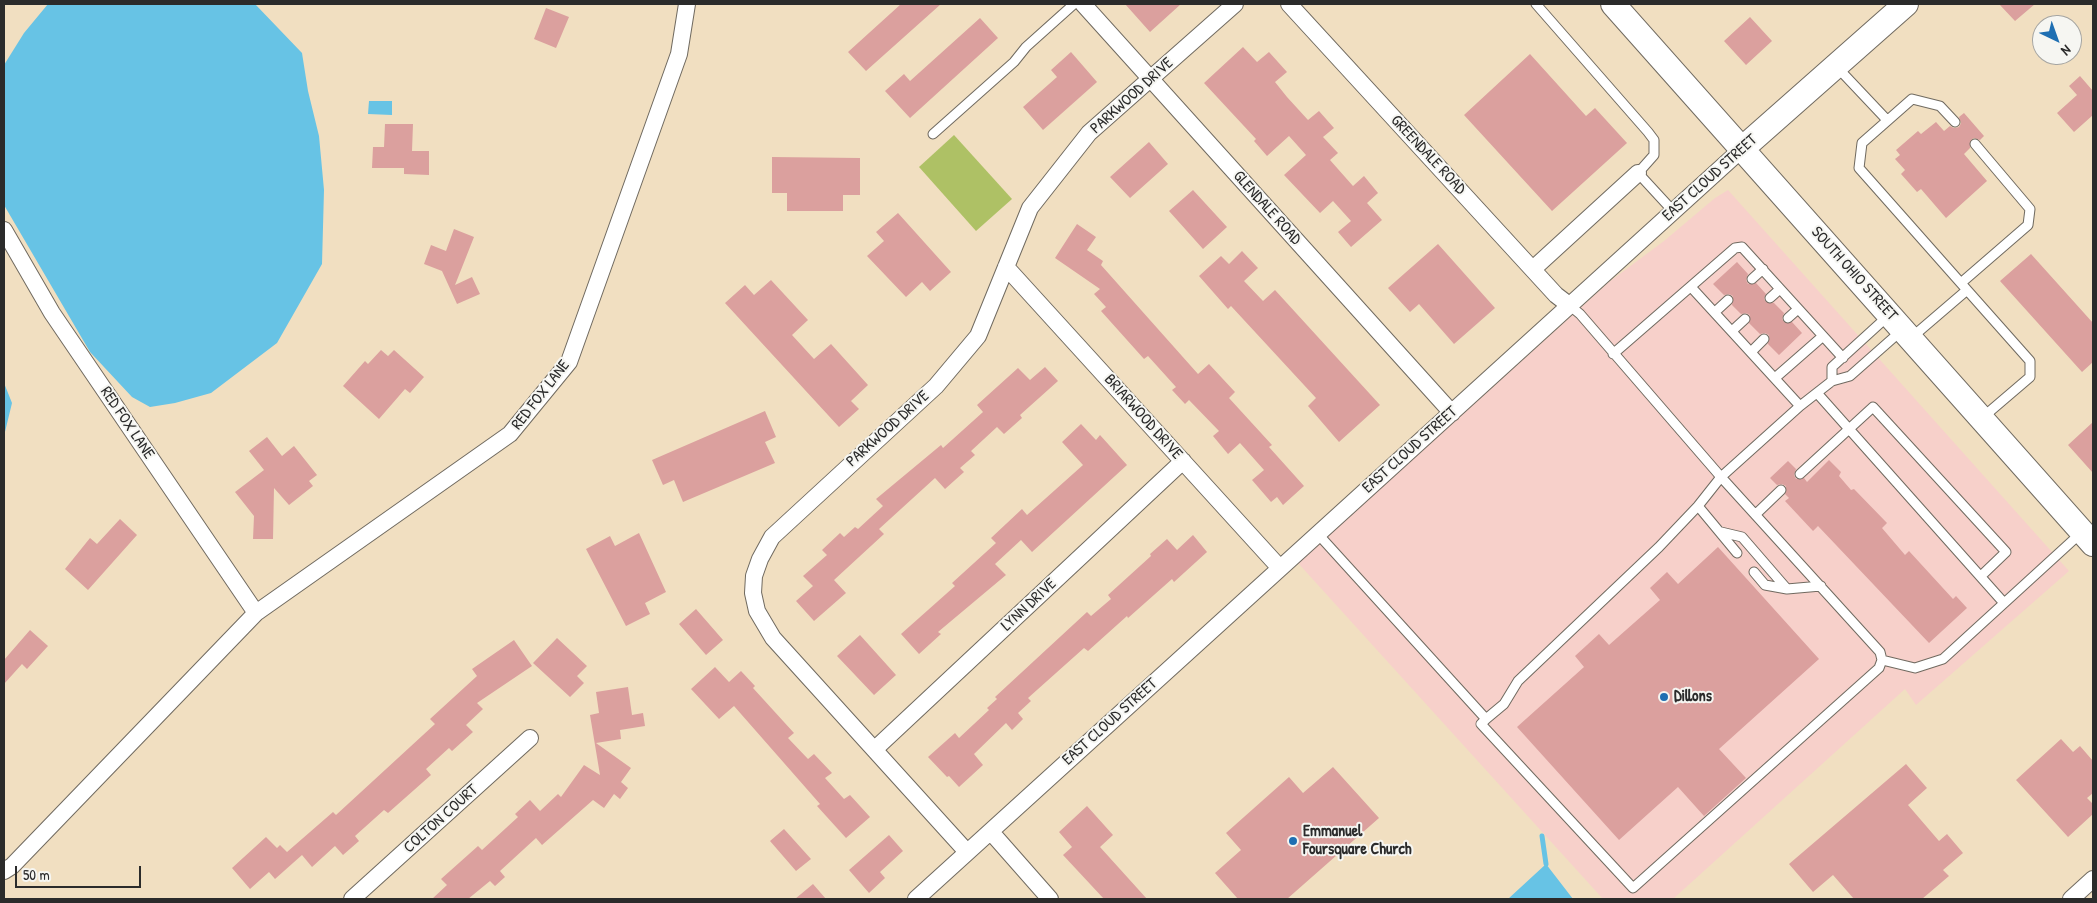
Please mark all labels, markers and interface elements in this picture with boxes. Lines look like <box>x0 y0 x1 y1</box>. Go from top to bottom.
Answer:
north arrow <box>2032 15 2082 65</box>
text: N <box>2058 41 2076 60</box>
street label: PARKWOOD DRIVE <box>1087 54 1177 138</box>
street label: GREENDALE ROAD <box>1386 111 1470 199</box>
street label: EAST CLOUD STREET <box>1659 130 1761 226</box>
street label: GLENDALE ROAD <box>1229 167 1305 249</box>
street label: SOUTH OHIO STREET <box>1807 223 1901 325</box>
street label: RED FOX LANE <box>508 356 574 434</box>
street label: BRIARWOOD DRIVE <box>1100 371 1186 463</box>
street label: RED FOX LANE <box>96 383 158 463</box>
street label: PARKWOOD DRIVE <box>843 387 933 471</box>
street label: EAST CLOUD STREET <box>1359 402 1461 498</box>
street label: LYNN DRIVE <box>997 575 1061 635</box>
street label: EAST CLOUD STREET <box>1059 674 1161 770</box>
place label: Dillons <box>1674 687 1712 707</box>
marker: Dillons <box>1658 691 1670 703</box>
street label: COLTON COURT <box>400 781 482 857</box>
place label: Emmanuel Foursquare Church <box>1303 822 1411 860</box>
marker: Emmanuel Foursquare Church <box>1287 835 1299 847</box>
scale bar <box>18 856 144 888</box>
text: 50 m <box>23 864 50 885</box>

